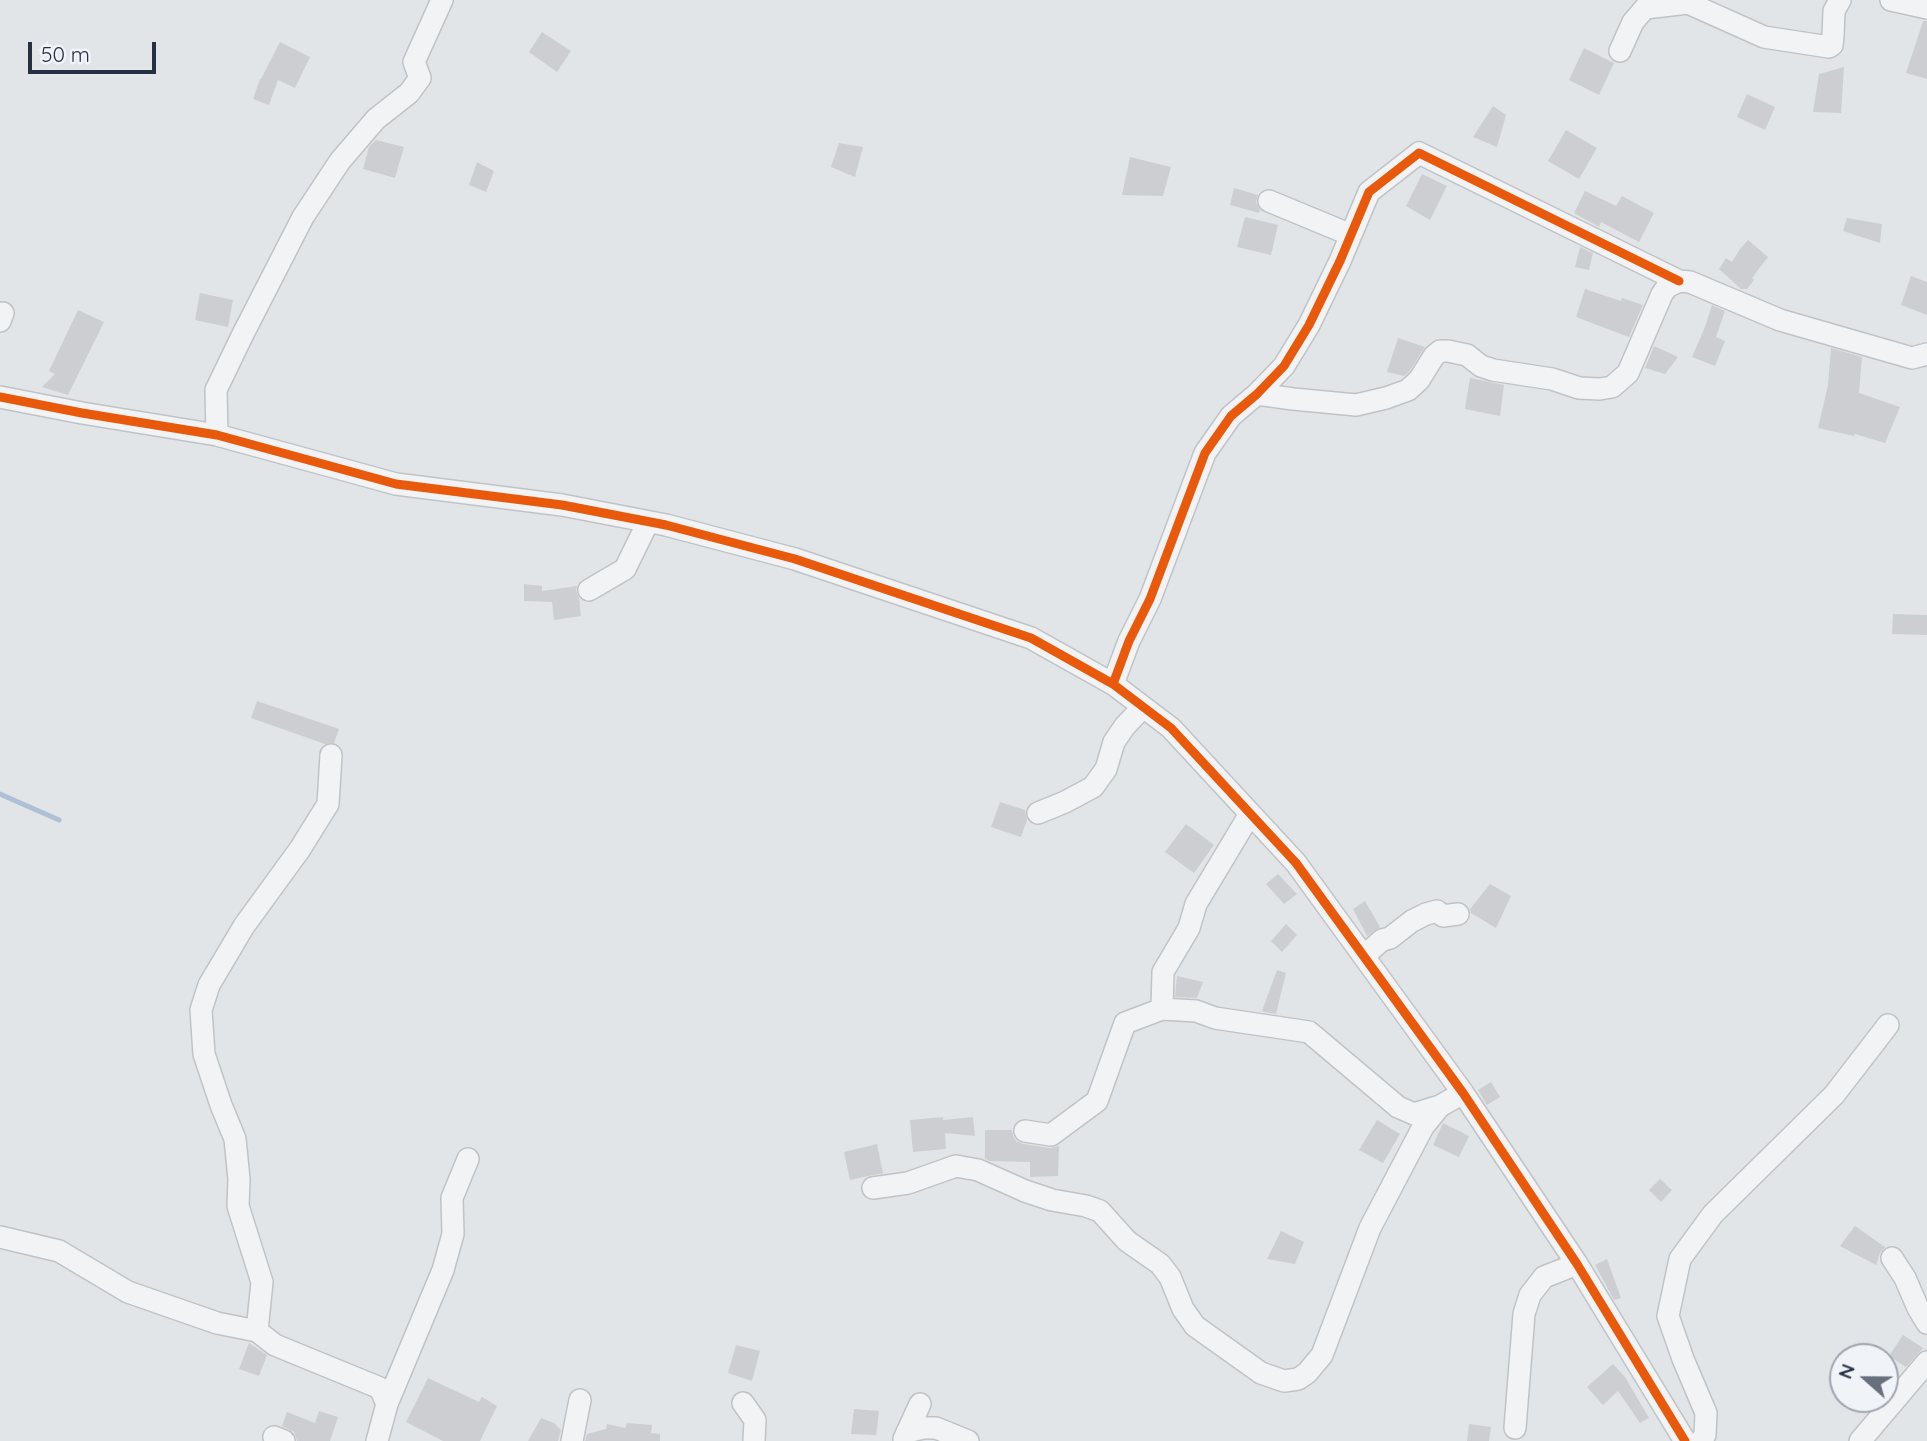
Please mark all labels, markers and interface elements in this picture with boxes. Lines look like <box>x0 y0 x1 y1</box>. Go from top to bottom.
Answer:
scale bar <box>32 28 159 72</box>
text: 50 m <box>41 41 90 67</box>
north arrow <box>1829 1343 1899 1413</box>
text: N <box>1833 1360 1860 1382</box>

